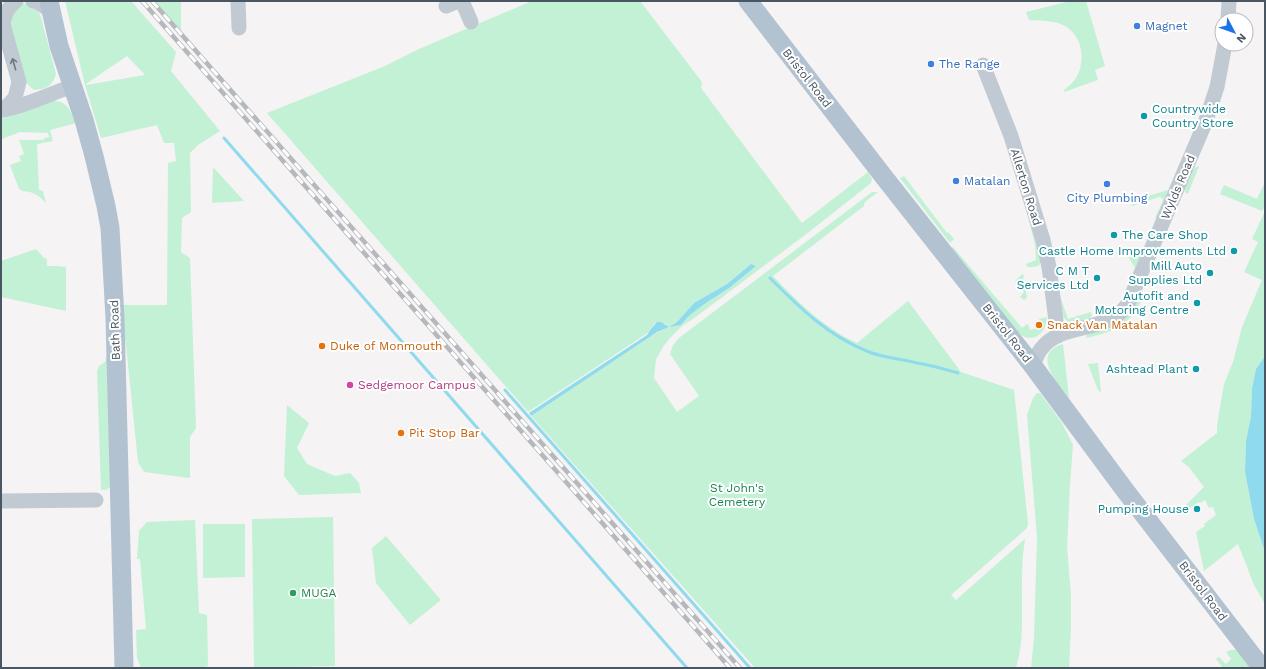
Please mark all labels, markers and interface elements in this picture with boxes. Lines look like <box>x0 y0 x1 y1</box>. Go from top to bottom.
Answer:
north arrow <box>1214 12 1254 52</box>
place label: Magnet <box>1145 19 1188 33</box>
marker: Magnet <box>1132 21 1142 31</box>
text: N <box>1234 31 1249 46</box>
street label: Bristol Road <box>780 46 834 110</box>
place label: The Range <box>939 57 1000 71</box>
one-way arrow <box>10 58 17 71</box>
marker: The Range <box>926 59 936 69</box>
place label: Countrywide Country Store <box>1152 102 1234 130</box>
marker: Countrywide Country Store <box>1139 111 1149 121</box>
street label: Allerton Road <box>1008 147 1044 227</box>
street label: Wylds Road <box>1158 153 1198 221</box>
place label: Matalan <box>964 174 1010 188</box>
marker: Matalan <box>951 176 961 186</box>
marker: City Plumbing <box>1102 179 1112 189</box>
place label: City Plumbing <box>1067 191 1148 205</box>
place label: The Care Shop <box>1122 228 1208 242</box>
marker: The Care Shop <box>1109 230 1119 240</box>
place label: Castle Home Improvements Ltd <box>1039 244 1226 258</box>
marker: Castle Home Improvements Ltd <box>1229 246 1239 256</box>
place label: Mill Auto Supplies Ltd <box>1129 259 1202 287</box>
place label: C M T Services Ltd <box>1017 264 1089 292</box>
marker: Mill Auto Supplies Ltd <box>1205 268 1215 278</box>
marker: C M T Services Ltd <box>1092 273 1102 283</box>
place label: Autofit and Motoring Centre <box>1094 289 1189 317</box>
marker: Autofit and Motoring Centre <box>1192 298 1202 308</box>
street label: Bath Road <box>107 300 123 360</box>
street label: Bristol Road <box>980 301 1034 365</box>
place label: Snack Van Matalan <box>1047 318 1158 332</box>
marker: Snack Van Matalan <box>1034 320 1044 330</box>
place label: Duke of Monmouth <box>330 339 442 353</box>
marker: Duke of Monmouth <box>317 341 327 351</box>
place label: Ashtead Plant <box>1106 362 1188 376</box>
marker: Ashtead Plant <box>1191 364 1201 374</box>
place label: Sedgemoor Campus <box>358 378 476 392</box>
marker: Sedgemoor Campus <box>345 380 355 390</box>
place label: Pit Stop Bar <box>409 426 480 440</box>
marker: Pit Stop Bar <box>396 428 406 438</box>
park label: St John's Cemetery <box>709 481 766 509</box>
place label: Pumping House <box>1098 502 1189 516</box>
marker: Pumping House <box>1192 504 1202 514</box>
street label: Bristol Road <box>1176 558 1230 624</box>
place label: MUGA <box>301 586 336 600</box>
marker: MUGA <box>288 588 298 598</box>

